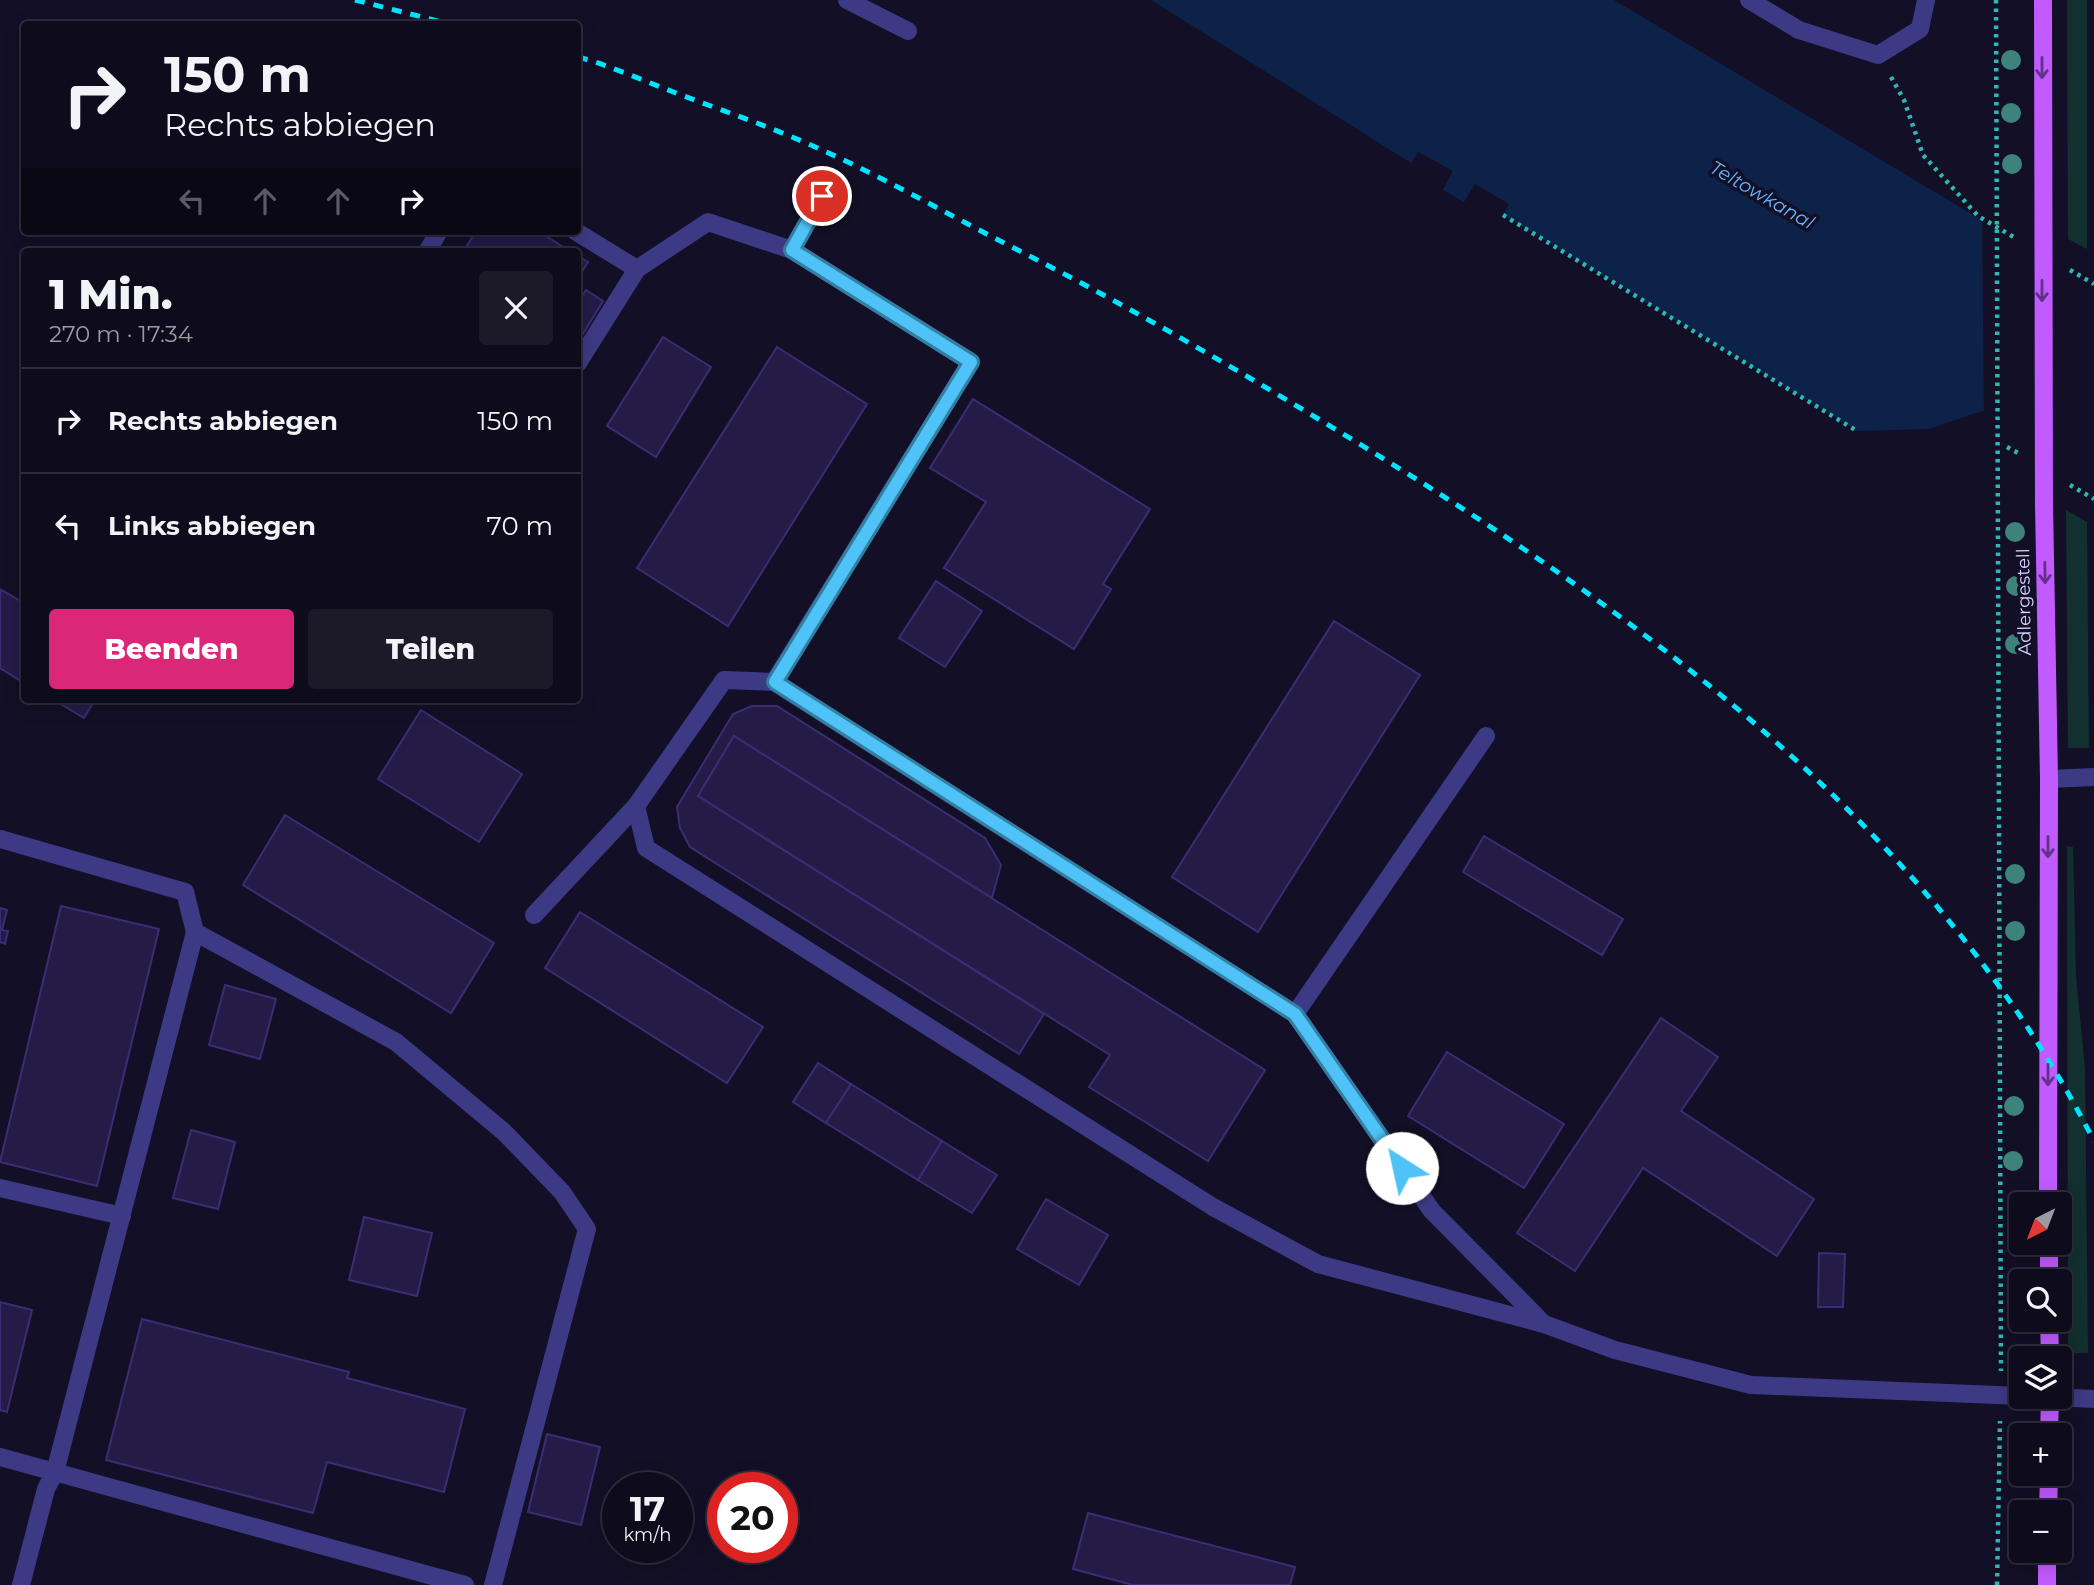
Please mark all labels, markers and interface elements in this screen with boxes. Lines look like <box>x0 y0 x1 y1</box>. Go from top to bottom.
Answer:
text: 150 m <box>164 45 311 104</box>
icon: right <box>49 49 140 140</box>
one-way arrow <box>2035 56 2049 79</box>
text: Rechts abbiegen <box>164 105 436 144</box>
water label: Teltowkanal <box>1706 156 1819 235</box>
pin <box>792 166 852 226</box>
icon: arrive <box>803 177 841 215</box>
icon: left <box>173 182 211 220</box>
icon: ahead <box>246 182 284 220</box>
icon: ahead <box>319 182 357 220</box>
icon: right <box>392 182 430 220</box>
text: 1 Min. <box>49 268 173 320</box>
button: close <box>479 271 553 345</box>
one-way arrow <box>2035 279 2049 302</box>
text: 270 m · 17:34 <box>49 320 193 348</box>
icon: right <box>49 402 87 440</box>
text: Rechts abbiegen <box>108 405 338 437</box>
text: 150 m <box>477 405 553 437</box>
icon: left <box>49 507 87 545</box>
text: Links abbiegen <box>108 510 316 542</box>
text: 70 m <box>487 510 553 542</box>
street label: Adlergestell <box>2012 548 2036 656</box>
one-way arrow <box>2038 561 2052 584</box>
button: Beenden <box>49 609 294 689</box>
button: Teilen <box>308 609 553 689</box>
one-way arrow <box>2042 836 2055 859</box>
one-way arrow <box>2041 1063 2055 1086</box>
position arrow <box>1365 1131 1439 1205</box>
north arrow <box>2009 1192 2072 1255</box>
map controls <box>2009 1192 2072 1563</box>
button: search <box>2009 1269 2072 1332</box>
button: layers <box>2009 1346 2072 1409</box>
button: + <box>2009 1423 2072 1486</box>
speed limit sign: 20 <box>707 1472 798 1563</box>
text: 17 <box>630 1487 665 1530</box>
button: − <box>2009 1500 2072 1563</box>
text: km/h <box>623 1524 672 1546</box>

